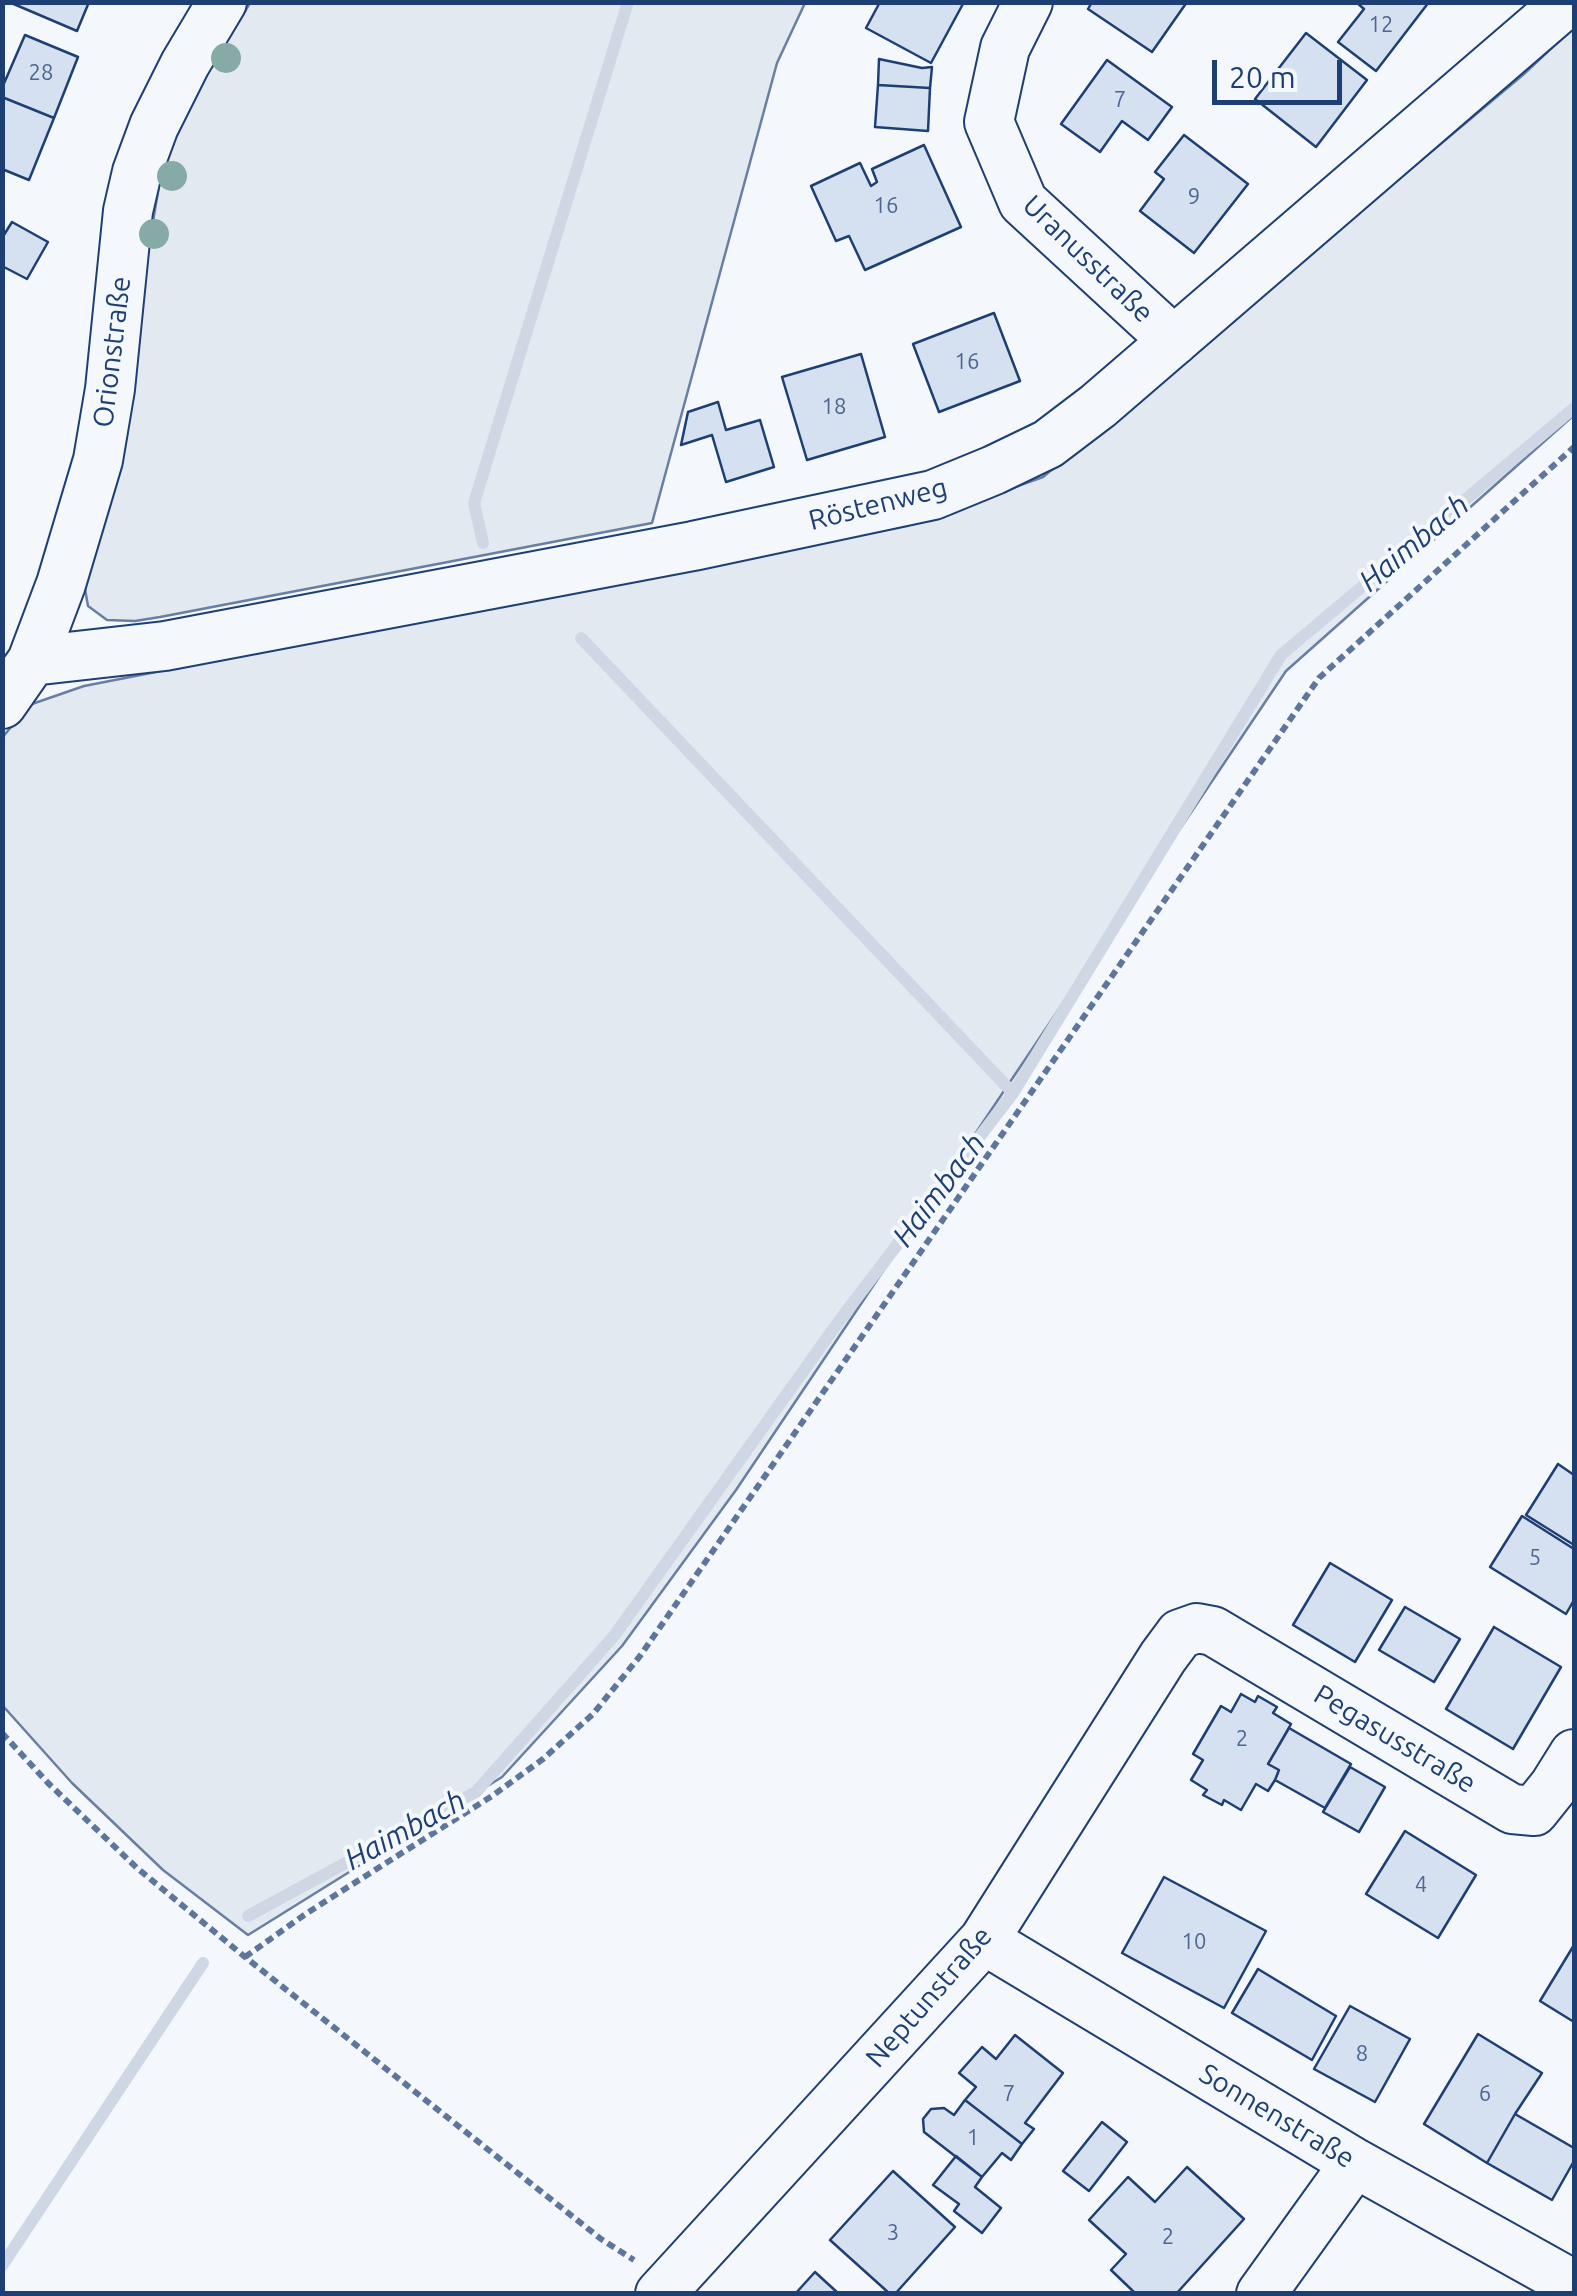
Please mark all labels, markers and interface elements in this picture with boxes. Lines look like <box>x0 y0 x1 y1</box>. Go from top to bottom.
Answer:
house number: 12 <box>1369 12 1393 38</box>
scale bar <box>1217 40 1347 102</box>
house number: 28 <box>29 60 53 86</box>
text: 20 m <box>1229 60 1296 94</box>
house number: 7 <box>1114 87 1126 113</box>
house number: 9 <box>1188 184 1200 210</box>
street label: Uranusstraße <box>1016 188 1160 330</box>
house number: 16 <box>874 193 898 219</box>
street label: Orionstraße <box>86 275 138 429</box>
house number: 16 <box>955 349 979 375</box>
house number: 18 <box>822 394 846 420</box>
street label: Röstenweg <box>805 471 951 537</box>
water label: Haimbach <box>1352 487 1476 599</box>
water label: Haimbach <box>885 1126 993 1254</box>
house number: 5 <box>1529 1545 1541 1571</box>
street label: Pegasusstraße <box>1308 1678 1482 1800</box>
house number: 2 <box>1236 1726 1248 1752</box>
water label: Haimbach <box>339 1782 471 1878</box>
house number: 4 <box>1415 1872 1427 1898</box>
street label: Neptunstraße <box>859 1920 999 2074</box>
house number: 10 <box>1182 1929 1206 1955</box>
house number: 8 <box>1356 2041 1368 2067</box>
street label: Sonnenstraße <box>1193 2057 1361 2175</box>
house number: 7 <box>1003 2081 1015 2107</box>
house number: 6 <box>1479 2081 1491 2107</box>
house number: 1 <box>967 2125 979 2151</box>
house number: 3 <box>887 2220 899 2246</box>
house number: 2 <box>1162 2224 1174 2250</box>

